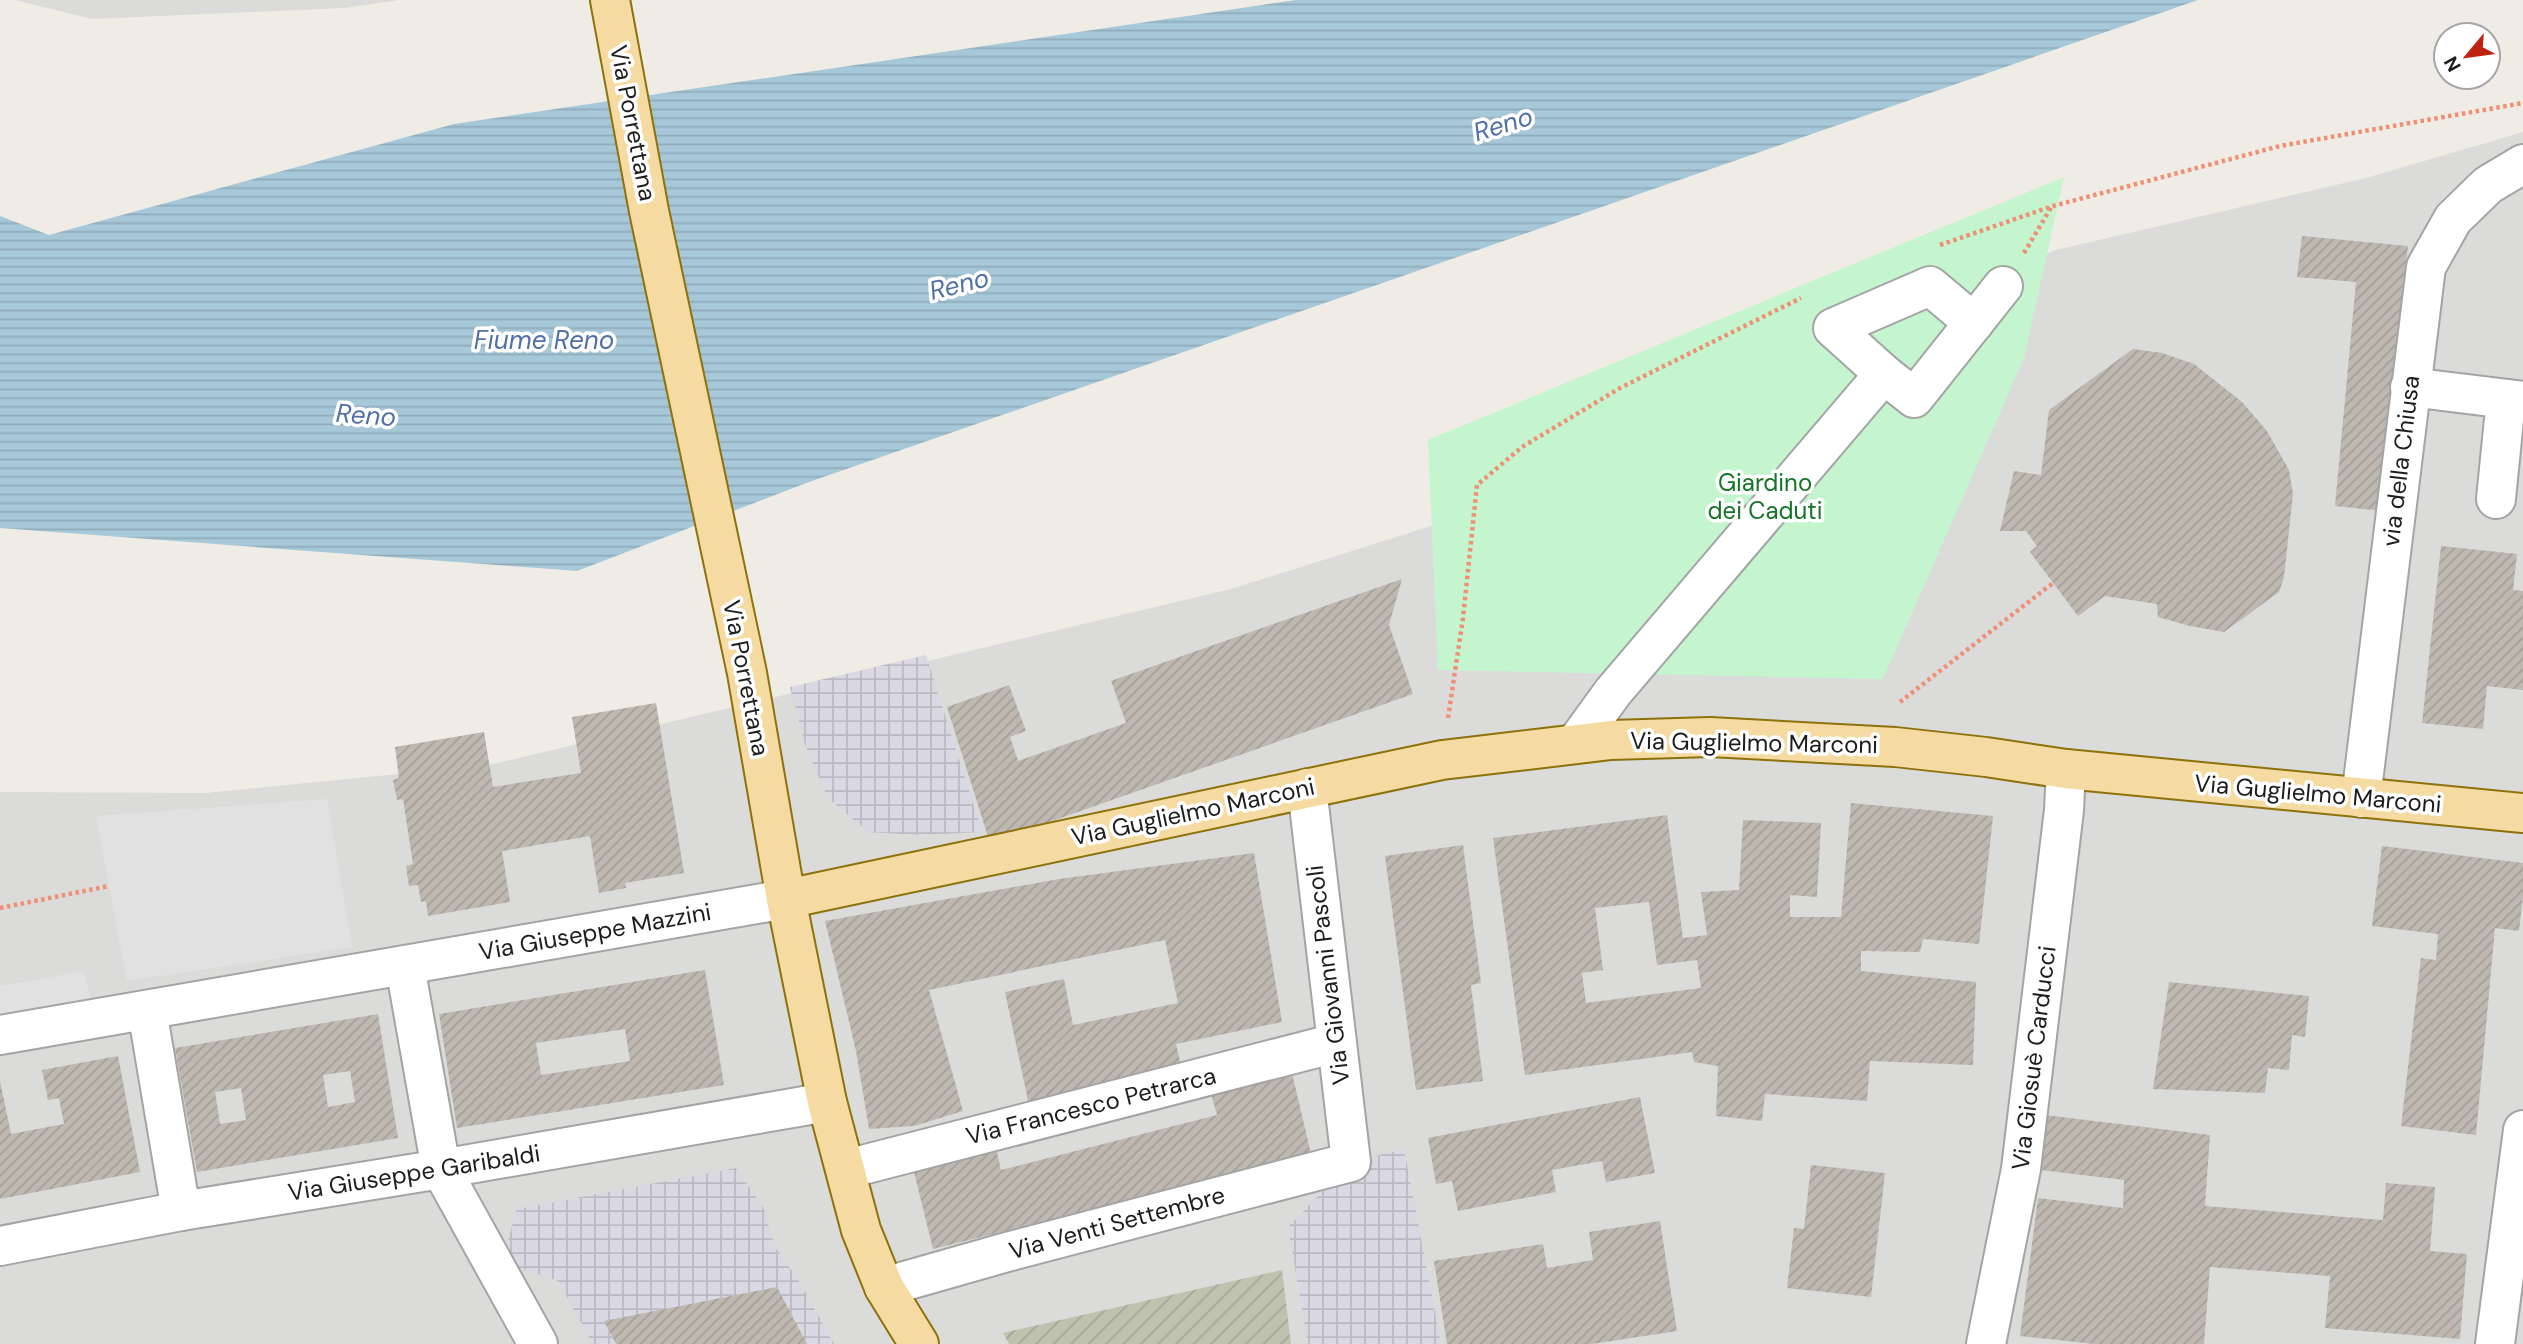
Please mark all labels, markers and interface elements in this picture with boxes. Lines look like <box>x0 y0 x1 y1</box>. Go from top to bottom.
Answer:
north arrow <box>2432 21 2502 91</box>
street label: Via Porrettana <box>603 42 664 203</box>
text: N <box>2438 52 2467 76</box>
water label: Reno <box>1469 99 1537 149</box>
water label: Reno <box>926 260 992 308</box>
water label: Fiume Reno <box>474 323 614 357</box>
street label: via della Chiusa <box>2375 374 2426 548</box>
water label: Reno <box>335 396 397 434</box>
park label: Giardino dei Caduti <box>1707 467 1823 526</box>
street label: Via Porrettana <box>716 597 777 758</box>
street label: Via Guglielmo Marconi <box>1630 725 1878 760</box>
street label: Via Guglielmo Marconi <box>2193 767 2443 820</box>
street label: Via Guglielmo Marconi <box>1068 771 1317 852</box>
street label: Via Giovanni Pascoli <box>1299 863 1356 1087</box>
street label: Via Giuseppe Mazzini <box>476 896 713 967</box>
street label: Via Giosuè Carducci <box>2004 944 2063 1172</box>
street label: Via Francesco Petrarca <box>963 1059 1219 1152</box>
street label: Via Giuseppe Garibaldi <box>286 1137 542 1208</box>
street label: Via Venti Settembre <box>1005 1179 1228 1266</box>

